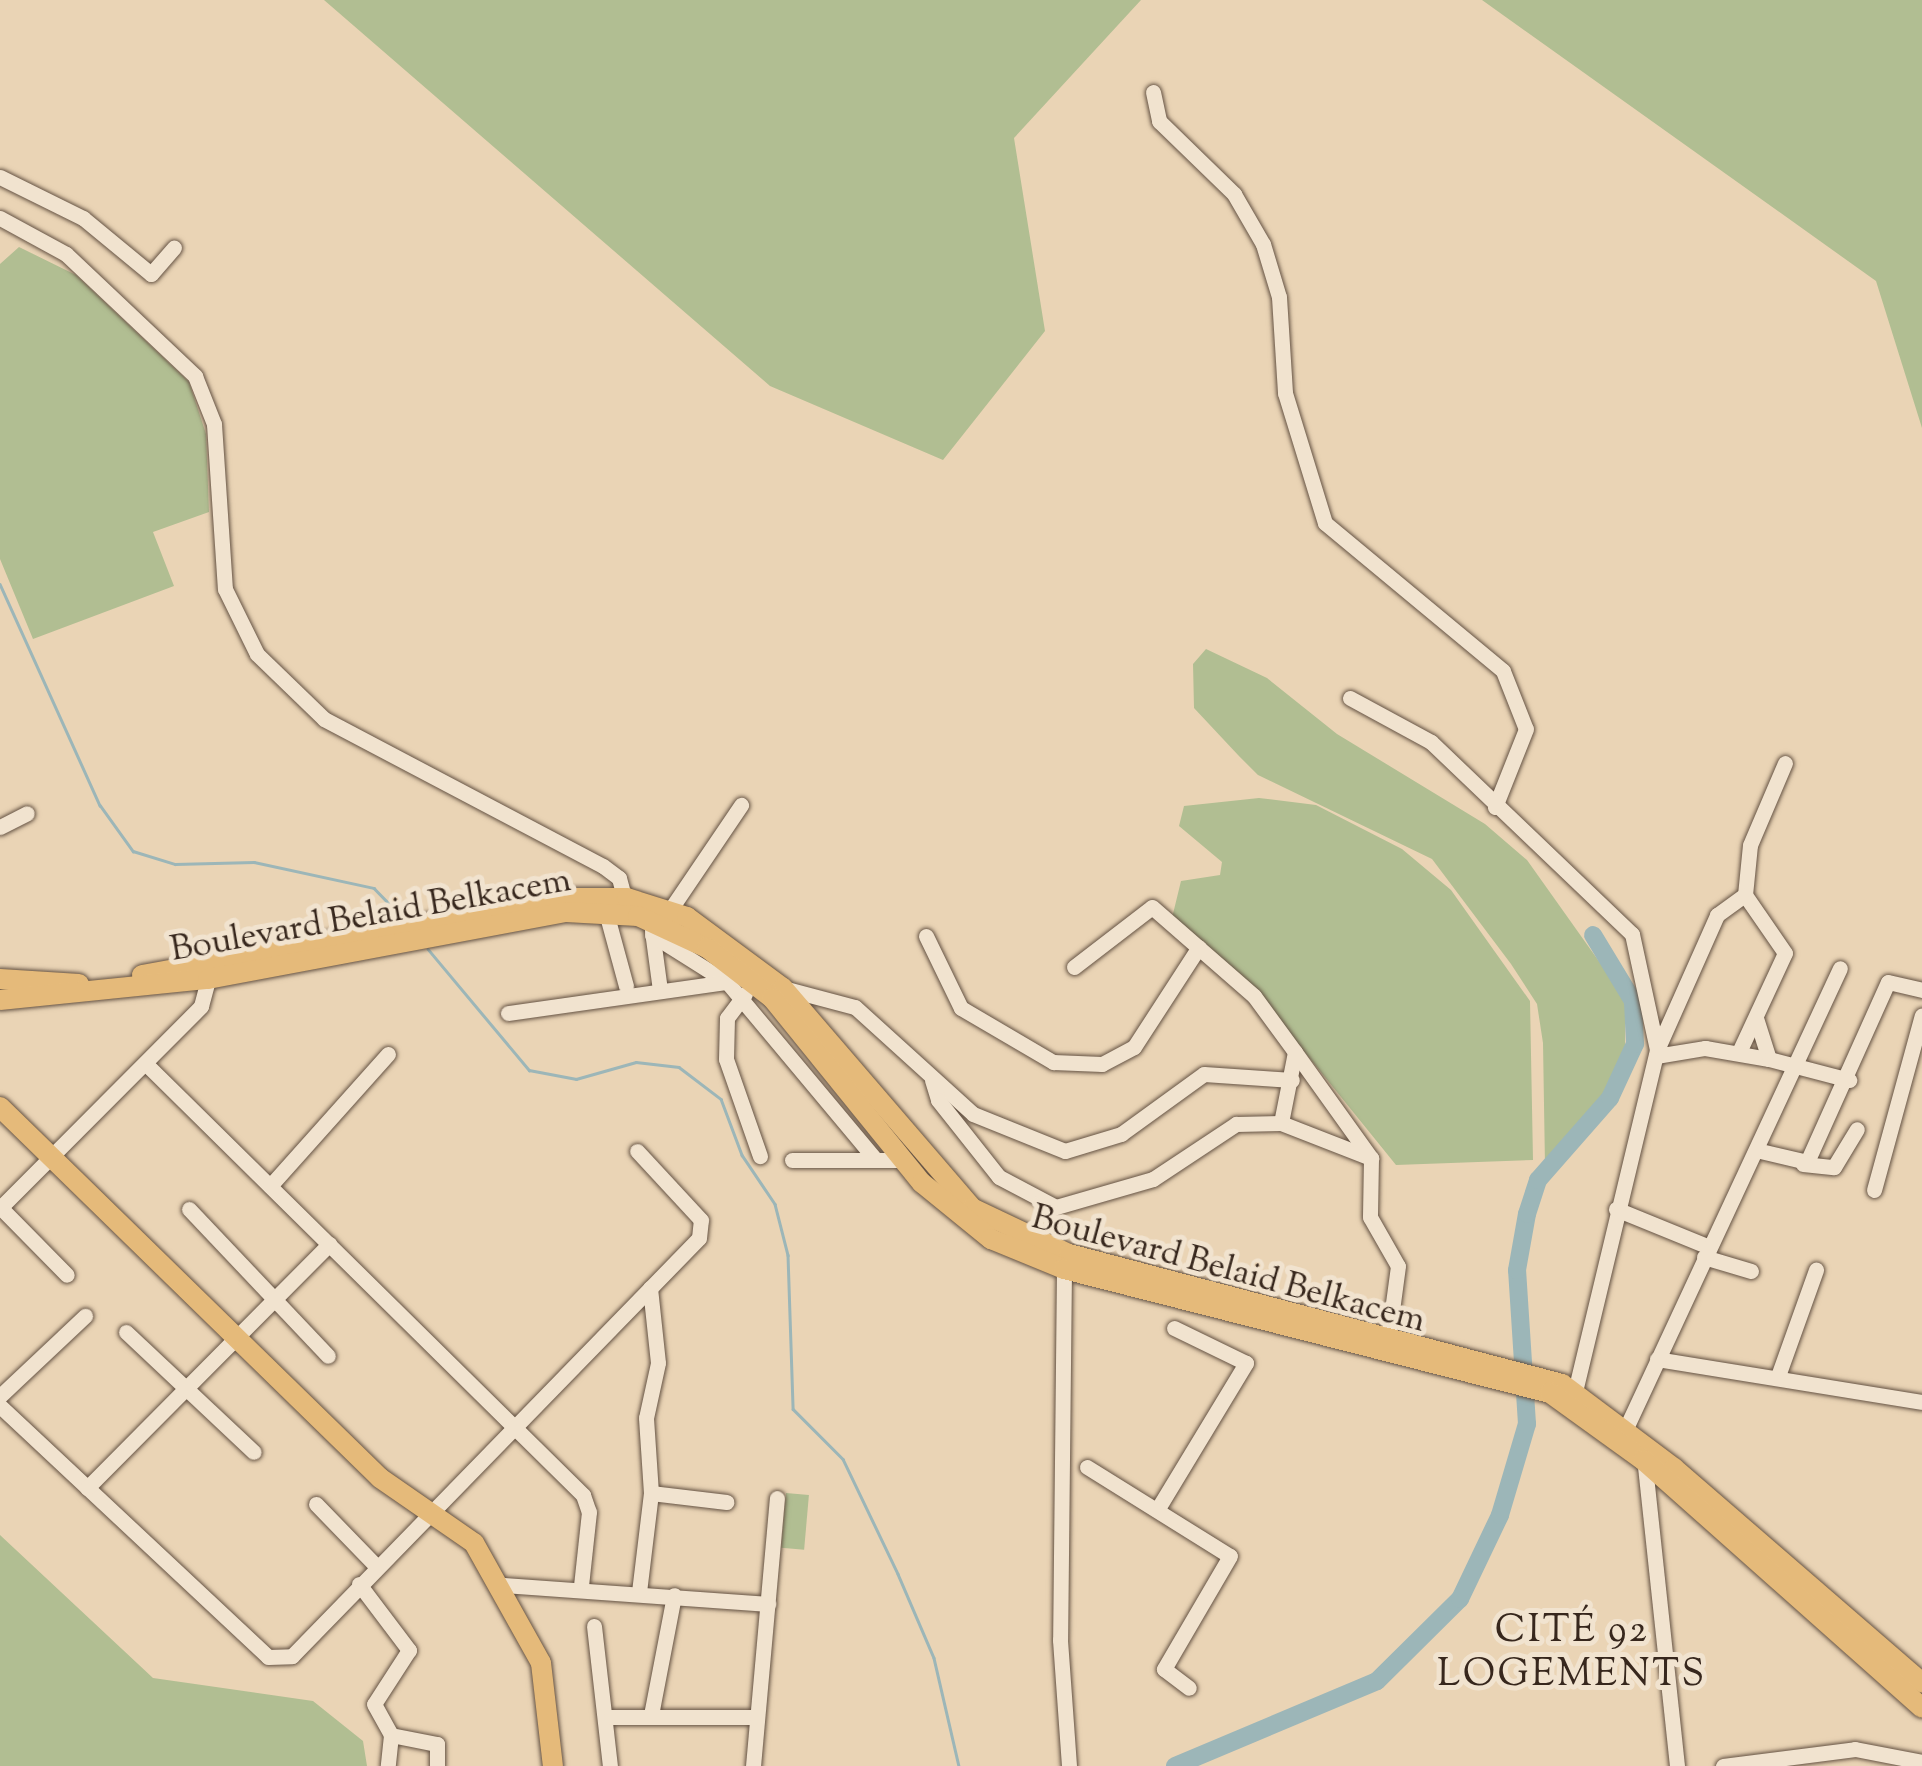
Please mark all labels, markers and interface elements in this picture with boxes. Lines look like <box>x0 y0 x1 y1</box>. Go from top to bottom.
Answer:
street label: Boulevard Belaid Belkacem <box>167 861 575 973</box>
street label: Boulevard Belaid Belkacem <box>1026 1198 1430 1344</box>
district label: CITÉ 92 LOGEMENTS <box>1437 1610 1707 1700</box>

